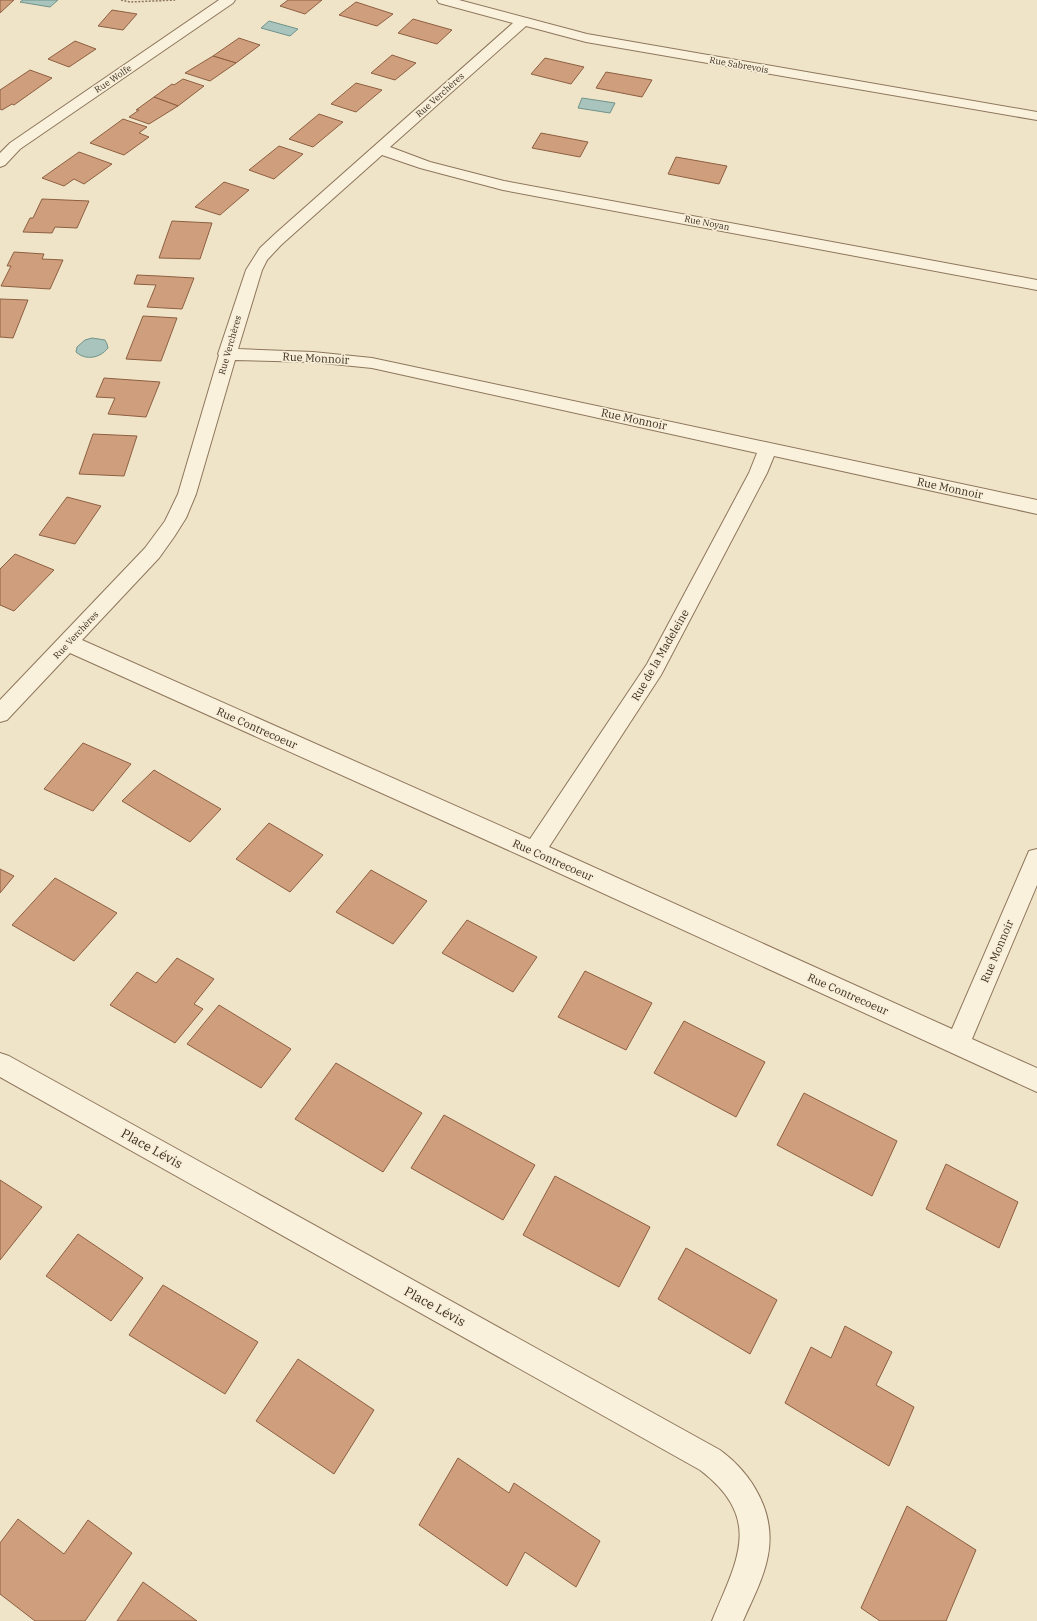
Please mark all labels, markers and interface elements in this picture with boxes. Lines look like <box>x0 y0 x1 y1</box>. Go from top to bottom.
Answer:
street label: Rue Sabrevois <box>709 54 770 75</box>
street label: Rue Wolfe <box>92 62 134 95</box>
street label: Rue Verchères <box>413 70 466 119</box>
street label: Rue Noyan <box>684 213 731 232</box>
street label: Rue Verchères <box>216 314 243 376</box>
street label: Rue Monnoir <box>282 349 350 367</box>
street label: Rue Monnoir <box>600 405 668 433</box>
street label: Rue Monnoir <box>916 474 984 502</box>
street label: Rue de la Madeleine <box>628 607 692 703</box>
street label: Rue Verchères <box>51 609 100 661</box>
street label: Rue Contrecoeur <box>214 704 300 752</box>
street label: Rue Contrecoeur <box>510 836 596 884</box>
street label: Rue Monnoir <box>977 917 1017 985</box>
street label: Rue Contrecoeur <box>805 970 891 1018</box>
street label: Place Lévis <box>118 1125 186 1172</box>
street label: Place Lévis <box>401 1283 469 1330</box>

